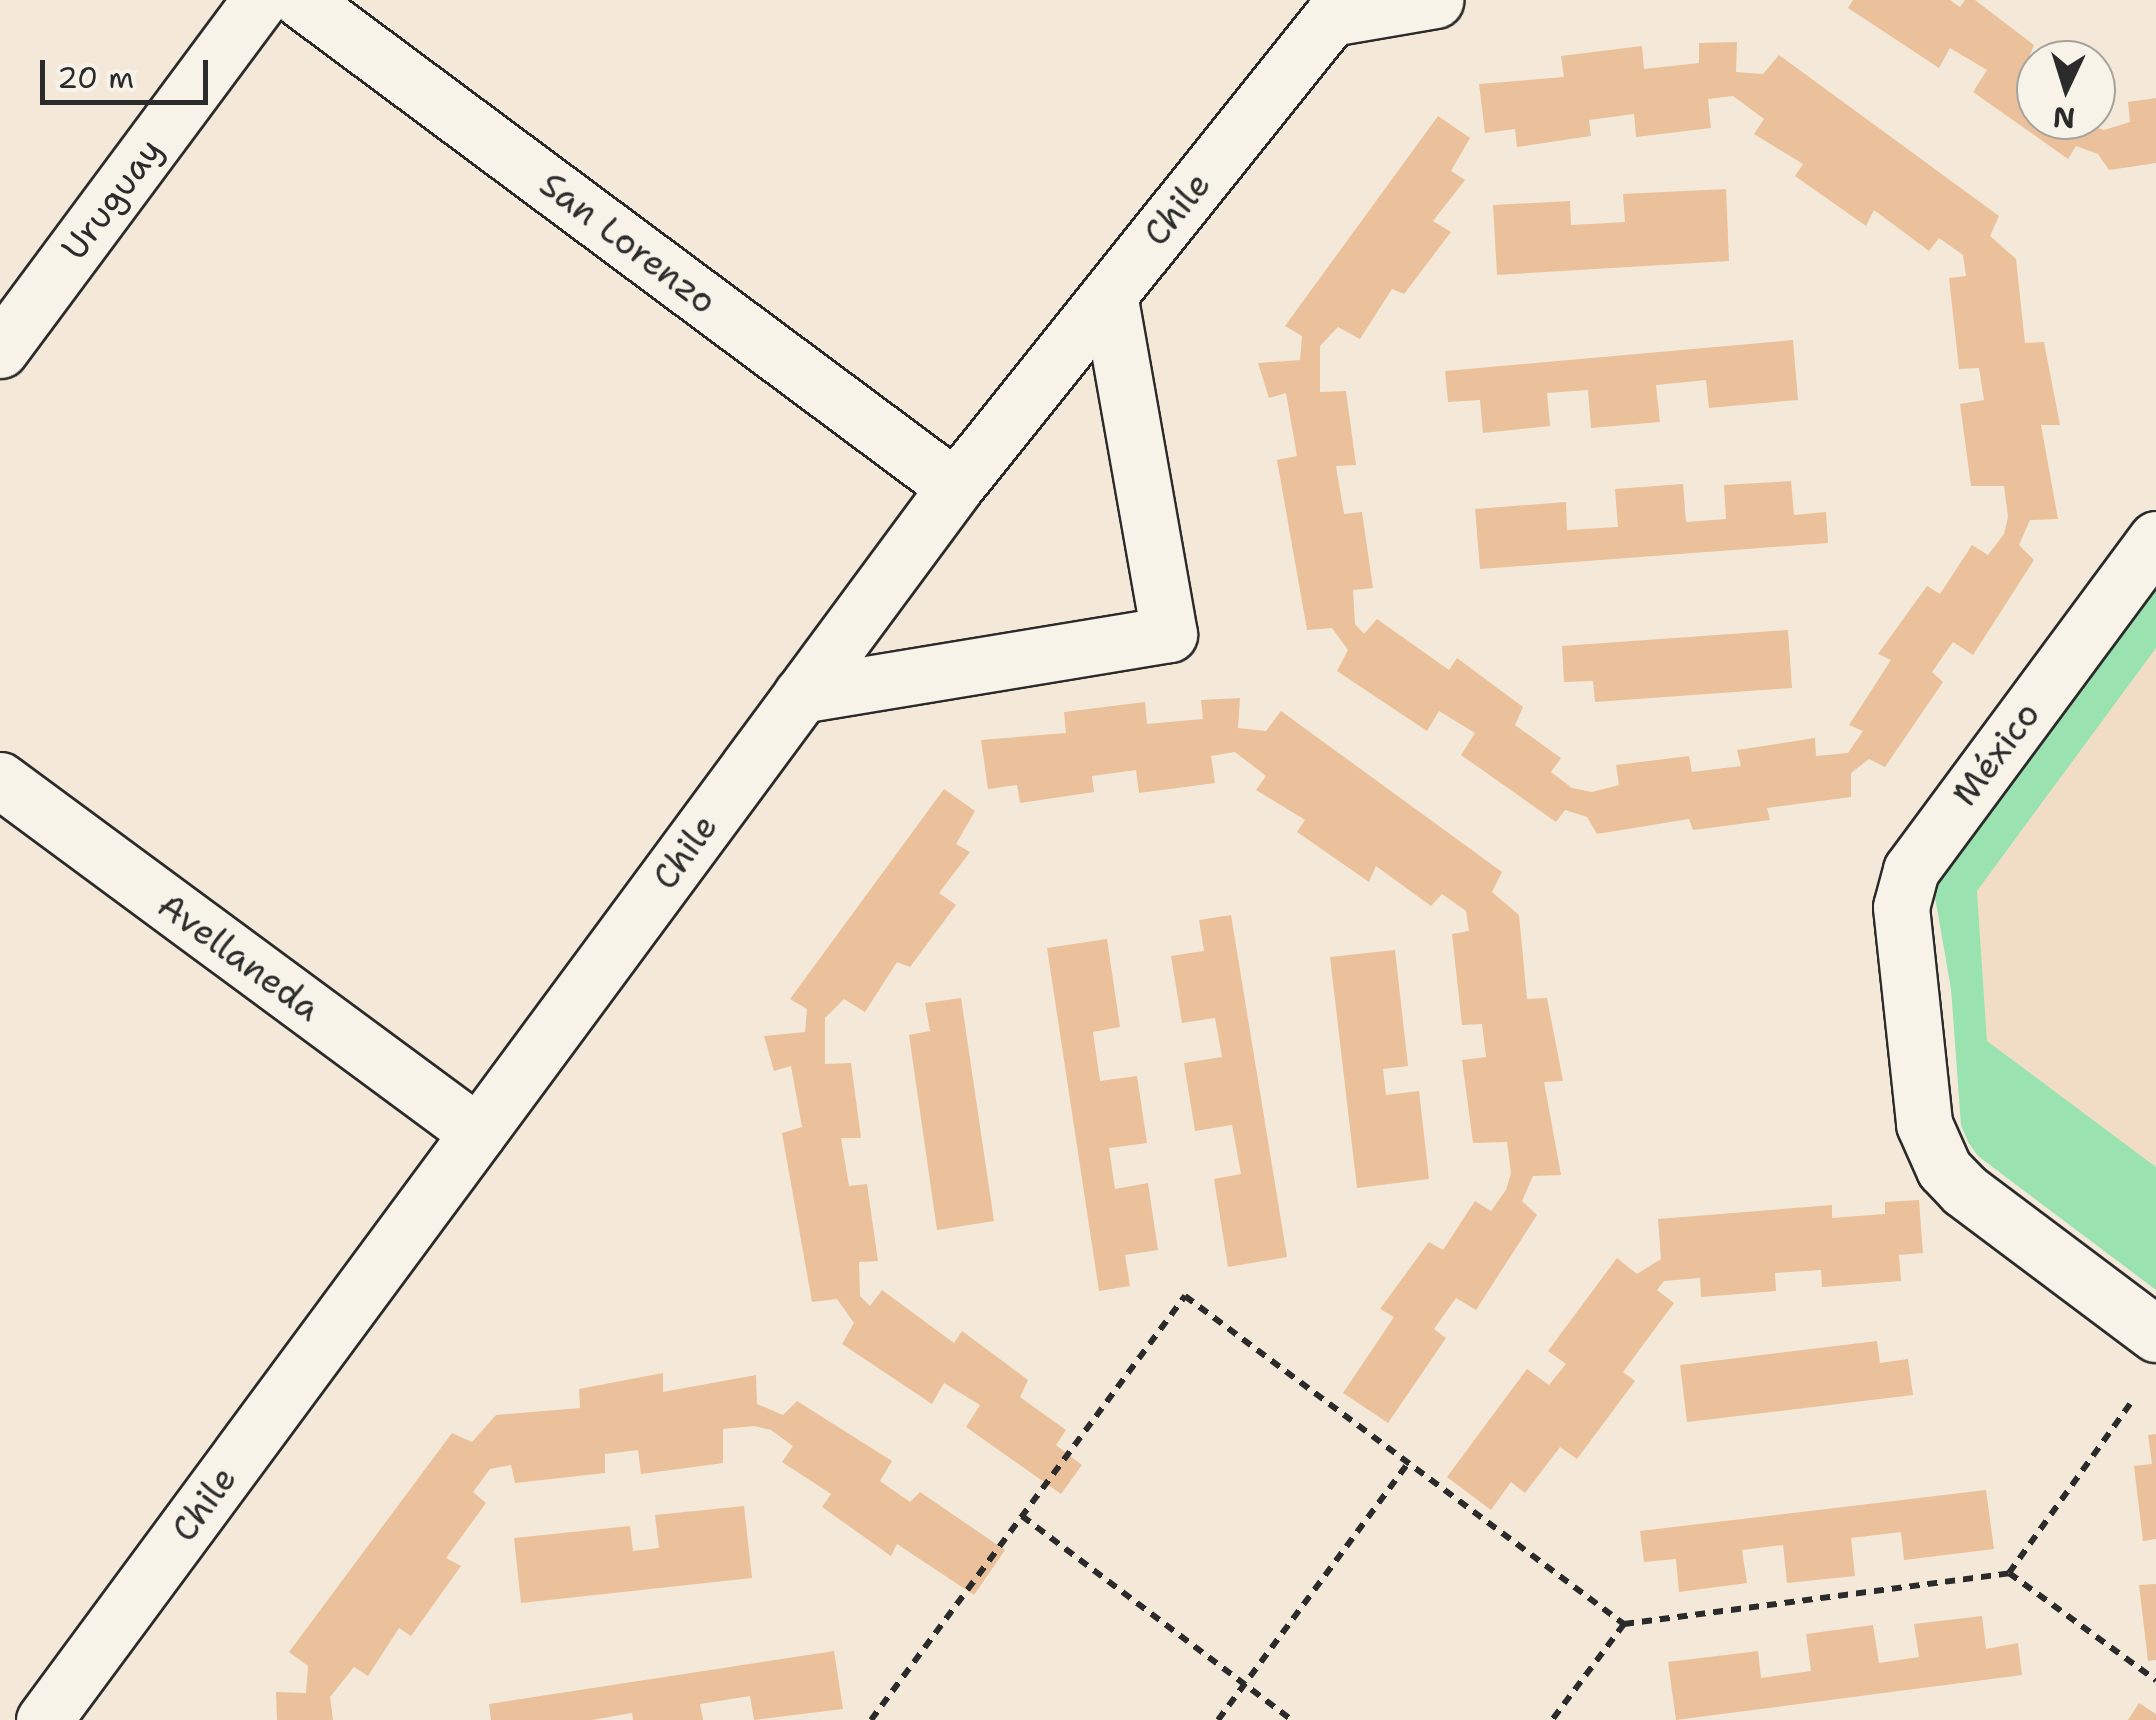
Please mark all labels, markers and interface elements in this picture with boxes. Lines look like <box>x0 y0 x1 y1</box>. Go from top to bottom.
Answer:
scale bar <box>45 40 212 102</box>
north arrow <box>2016 40 2116 140</box>
text: 20 m <box>57 57 134 98</box>
text: N <box>2052 98 2076 138</box>
street label: Uruguay <box>53 130 171 268</box>
street label: San Lorenzo <box>532 163 724 323</box>
street label: Chile <box>1135 164 1219 254</box>
street label: México <box>1943 694 2049 814</box>
street label: Chile <box>644 806 726 898</box>
street label: Avellaneda <box>150 884 328 1030</box>
street label: Chile <box>163 1458 245 1550</box>

